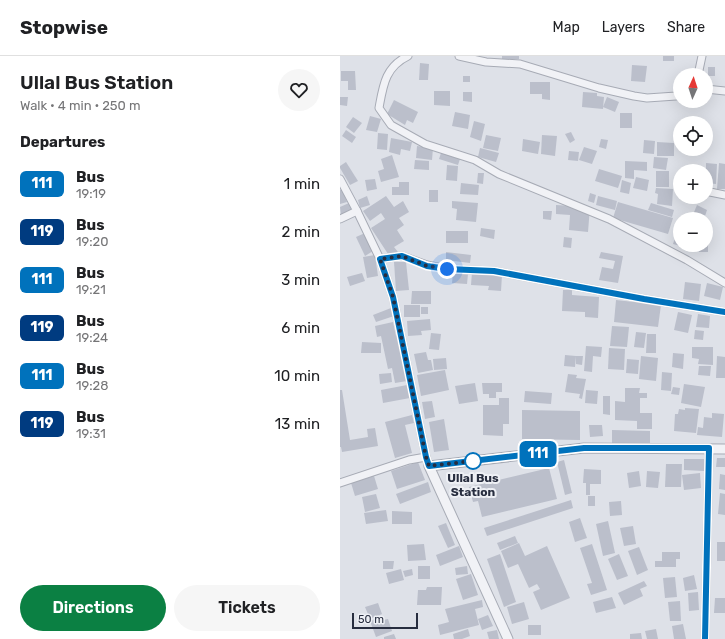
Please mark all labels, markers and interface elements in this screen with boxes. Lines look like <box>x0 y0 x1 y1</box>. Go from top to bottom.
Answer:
text: Stopwise <box>20 16 108 39</box>
text: Map <box>553 19 580 36</box>
text: Layers <box>602 19 645 36</box>
text: Share <box>667 19 705 36</box>
north arrow <box>673 68 713 108</box>
map controls <box>673 68 713 252</box>
button: heart <box>278 69 320 111</box>
text: Ullal Bus Station <box>20 71 173 94</box>
text: Walk · 4 min · 250 m <box>20 98 141 113</box>
button: locate <box>673 116 713 156</box>
text: Departures <box>20 133 105 151</box>
button: + <box>673 164 713 204</box>
text: Bus <box>76 168 104 186</box>
text: 111 <box>32 175 52 192</box>
text: 1 min <box>284 175 320 193</box>
text: 19:19 <box>76 186 106 201</box>
button: − <box>673 212 713 252</box>
text: Bus <box>76 216 104 234</box>
text: 119 <box>31 223 53 240</box>
text: 2 min <box>281 223 320 241</box>
text: 19:20 <box>76 234 109 249</box>
your location <box>437 259 457 279</box>
text: Bus <box>76 264 104 282</box>
text: 111 <box>32 271 52 288</box>
text: 3 min <box>281 271 320 289</box>
text: 19:21 <box>76 282 106 297</box>
text: Bus <box>76 312 104 330</box>
text: 119 <box>31 319 53 336</box>
text: 6 min <box>281 319 320 337</box>
text: 19:24 <box>76 330 108 345</box>
text: Bus <box>76 360 104 378</box>
text: 111 <box>32 367 52 384</box>
text: 10 min <box>274 367 320 385</box>
text: 19:28 <box>76 378 109 393</box>
text: Bus <box>76 408 104 426</box>
text: 119 <box>31 415 53 432</box>
text: 13 min <box>275 415 320 433</box>
text: 19:31 <box>76 426 106 441</box>
line badge: 111 <box>515 441 561 467</box>
text: 111 <box>528 445 548 462</box>
marker: Ullal Bus Station <box>464 452 482 470</box>
place label: Ullal Bus Station <box>447 471 499 499</box>
button: Directions <box>20 585 166 631</box>
button: Tickets <box>174 585 320 631</box>
scale bar <box>352 611 418 630</box>
text: 50 m <box>358 613 384 626</box>

